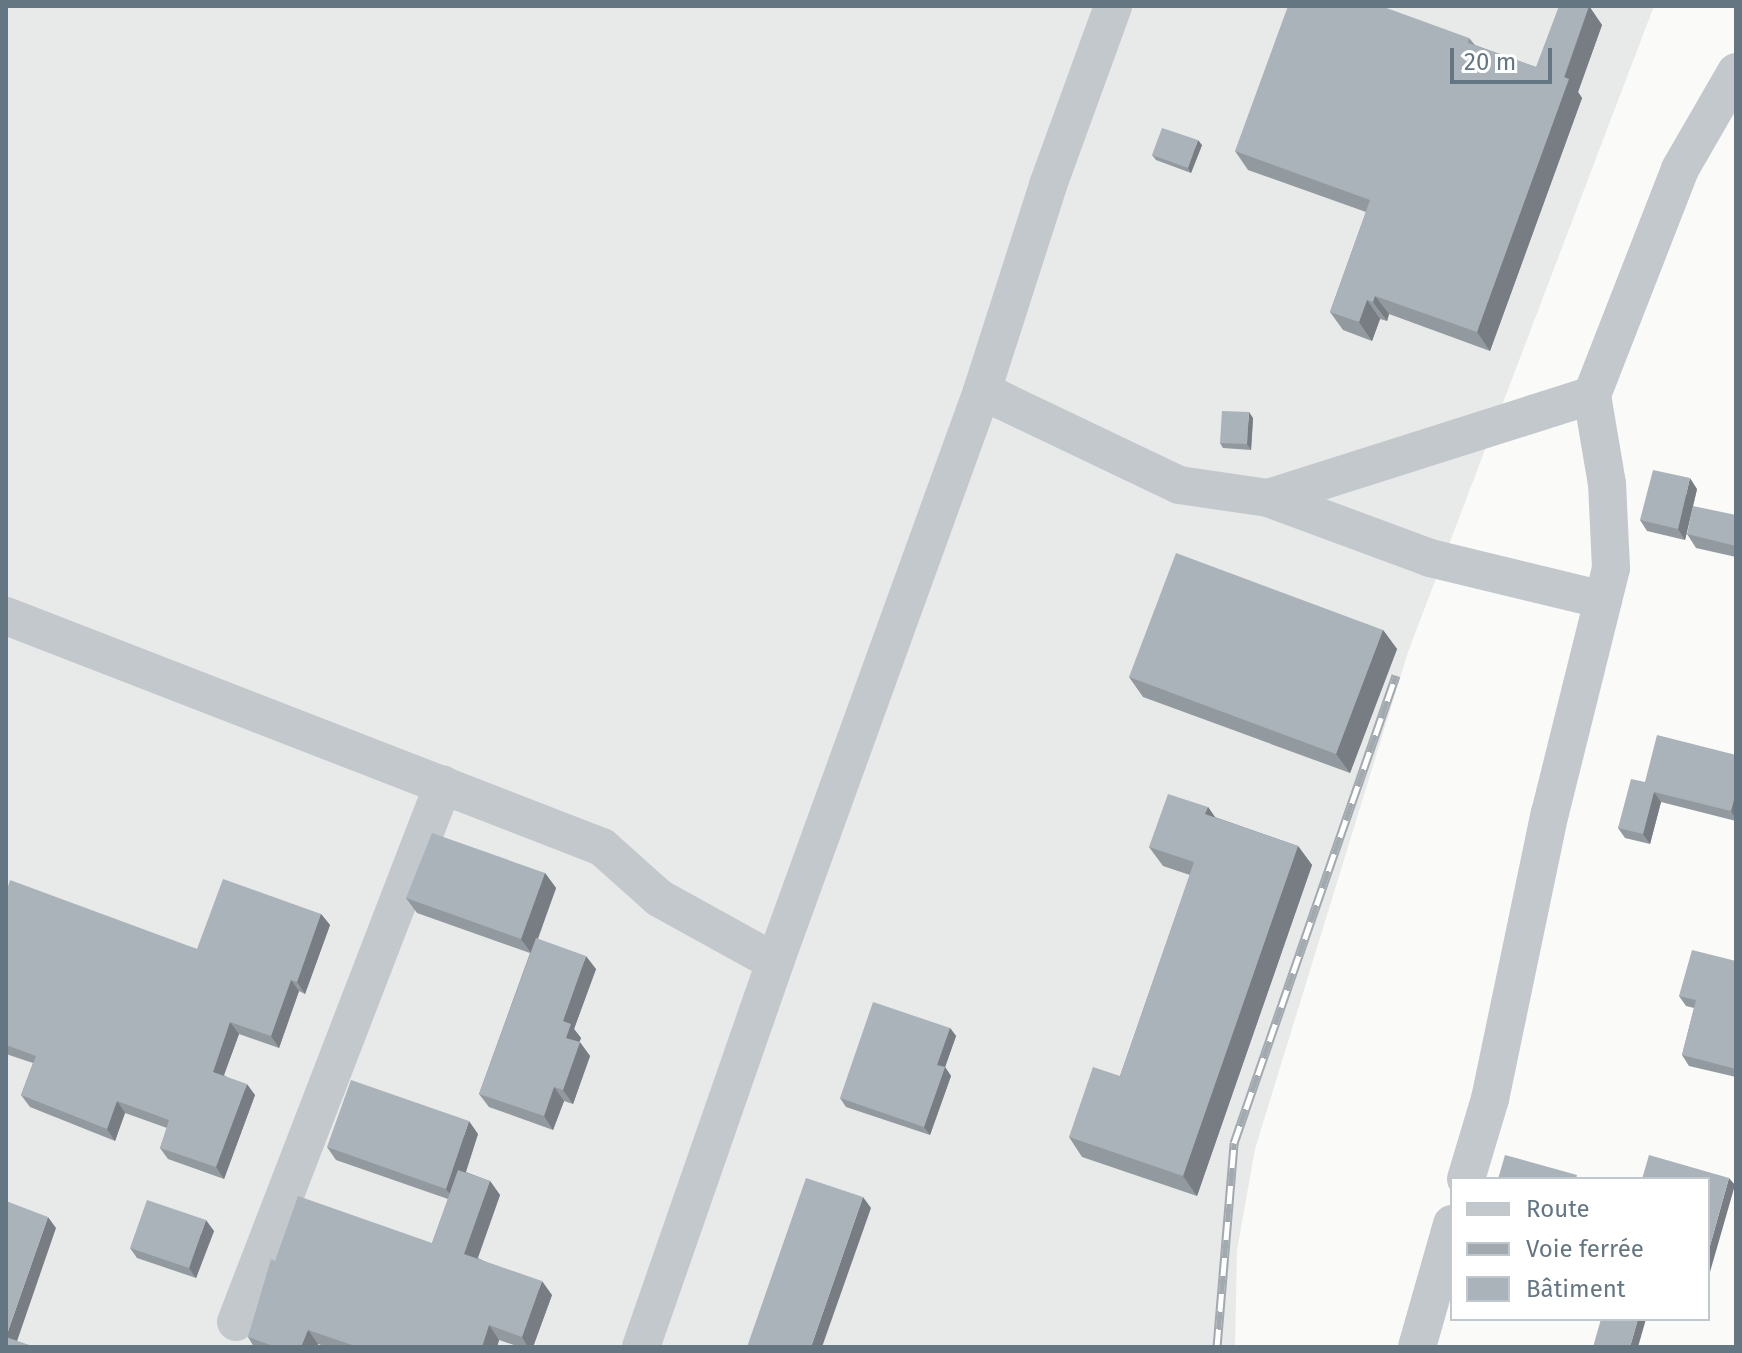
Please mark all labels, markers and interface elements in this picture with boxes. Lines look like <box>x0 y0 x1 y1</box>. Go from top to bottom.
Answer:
scale bar <box>1454 32 1556 82</box>
text: 20 m <box>1464 48 1516 76</box>
legend <box>1450 1177 1710 1321</box>
text: Route <box>1526 1195 1590 1223</box>
text: Voie ferrée <box>1526 1235 1644 1263</box>
text: Bâtiment <box>1526 1275 1625 1303</box>

